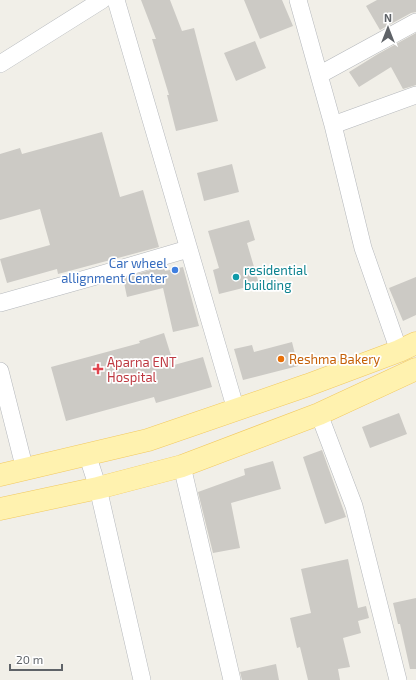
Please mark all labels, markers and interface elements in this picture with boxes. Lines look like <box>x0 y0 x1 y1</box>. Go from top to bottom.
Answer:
north arrow <box>368 8 408 48</box>
text: N <box>384 11 392 24</box>
place label: Car wheel allignment Center <box>61 255 167 286</box>
place label: residential building <box>244 262 307 293</box>
marker: Car wheel allignment Center <box>170 265 180 275</box>
marker: residential building <box>231 272 241 282</box>
place label: Reshma Bakery <box>289 351 380 367</box>
place label: Aparna ENT Hospital <box>107 354 177 385</box>
marker: Reshma Bakery <box>276 354 286 364</box>
marker: Aparna ENT Hospital <box>92 363 104 375</box>
scale bar <box>10 646 62 672</box>
text: 20 m <box>16 652 43 666</box>

